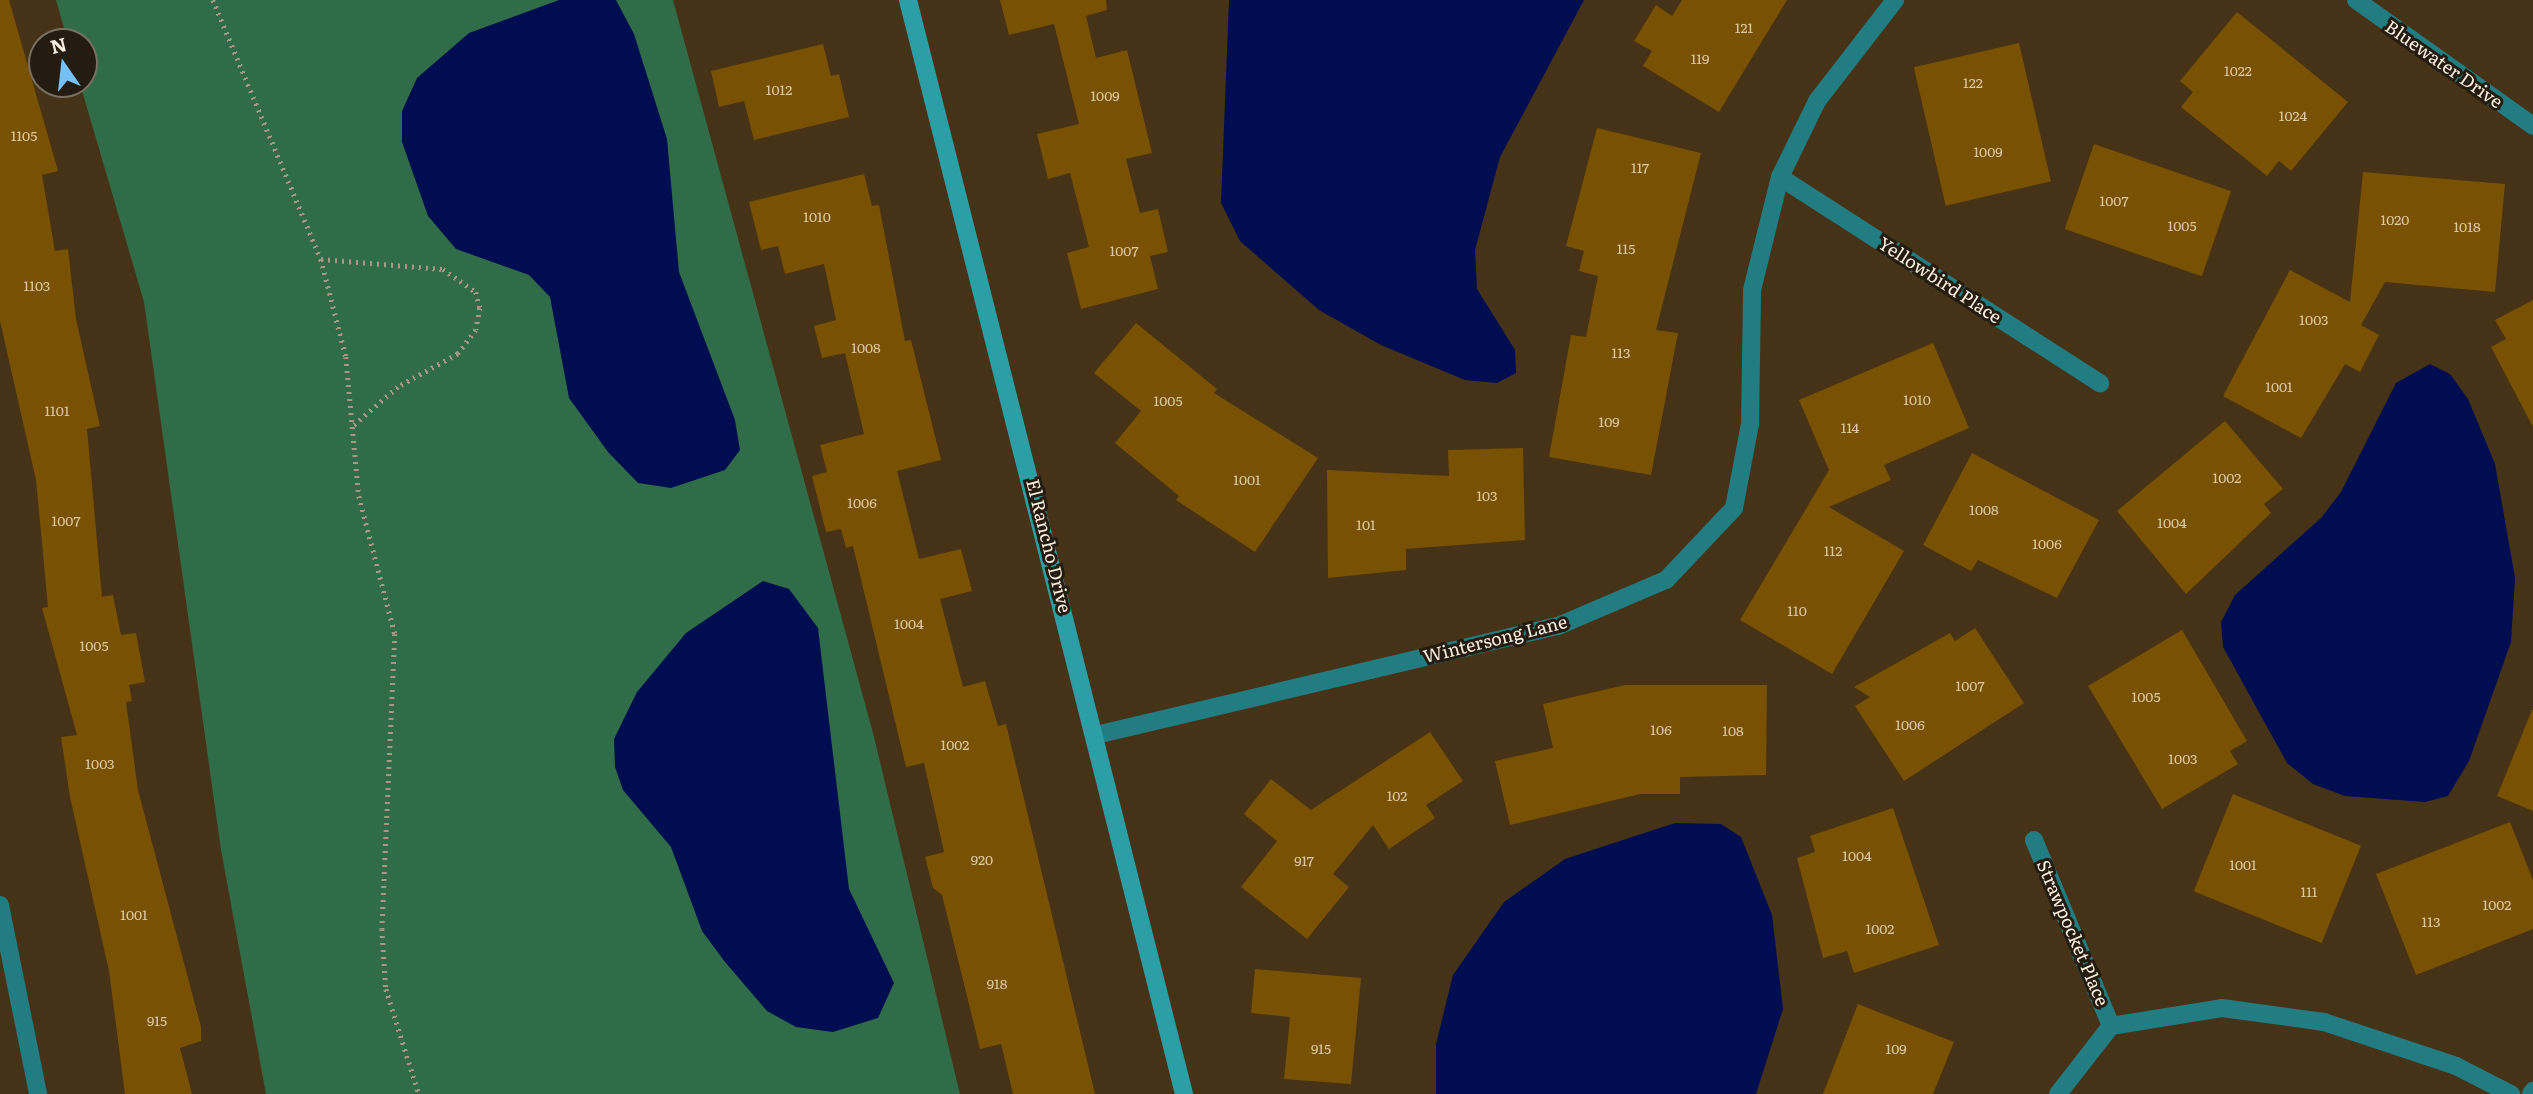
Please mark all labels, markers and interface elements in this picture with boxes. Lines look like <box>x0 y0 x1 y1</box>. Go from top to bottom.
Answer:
street label: Bluewater Drive <box>2381 15 2507 113</box>
house number: 121 <box>1735 19 1753 35</box>
north arrow <box>28 28 98 98</box>
text: N <box>47 29 70 60</box>
house number: 119 <box>1691 50 1709 66</box>
house number: 1022 <box>2224 62 2252 78</box>
house number: 122 <box>1963 74 1983 90</box>
house number: 1012 <box>766 81 792 97</box>
house number: 1009 <box>1090 87 1120 103</box>
house number: 1024 <box>2279 107 2307 123</box>
house number: 1105 <box>11 127 37 143</box>
house number: 1009 <box>1973 143 2003 159</box>
house number: 117 <box>1631 159 1649 175</box>
house number: 1007 <box>2100 192 2128 208</box>
house number: 1010 <box>803 208 831 224</box>
house number: 1020 <box>2381 211 2409 227</box>
house number: 1005 <box>2168 217 2196 233</box>
house number: 1018 <box>2453 218 2481 234</box>
street label: Yellowbird Place <box>1874 232 2006 328</box>
house number: 115 <box>1617 240 1635 256</box>
house number: 1007 <box>1110 242 1138 258</box>
house number: 1103 <box>24 277 50 293</box>
house number: 1003 <box>2299 311 2329 327</box>
house number: 1008 <box>851 339 881 355</box>
house number: 113 <box>1612 344 1630 360</box>
house number: 1001 <box>2265 378 2293 394</box>
house number: 1010 <box>1903 391 1931 407</box>
house number: 1005 <box>1154 392 1182 408</box>
house number: 1101 <box>44 402 70 418</box>
house number: 109 <box>1598 413 1620 429</box>
house number: 114 <box>1841 419 1859 435</box>
house number: 1002 <box>2213 469 2241 485</box>
house number: 1001 <box>1233 471 1261 487</box>
street label: El Rancho Drive <box>1022 477 1076 615</box>
house number: 103 <box>1476 487 1498 503</box>
house number: 1006 <box>847 494 877 510</box>
house number: 1008 <box>1969 501 1999 517</box>
house number: 1007 <box>52 512 80 528</box>
house number: 1004 <box>2157 514 2187 530</box>
house number: 101 <box>1356 516 1376 532</box>
house number: 1006 <box>2032 535 2062 551</box>
house number: 112 <box>1824 542 1842 558</box>
house number: 110 <box>1787 602 1807 618</box>
street label: Wintersong Lane <box>1421 611 1569 667</box>
house number: 1004 <box>894 615 924 631</box>
house number: 1005 <box>80 637 108 653</box>
house number: 1007 <box>1956 677 1984 693</box>
house number: 1005 <box>2132 688 2160 704</box>
house number: 1006 <box>1895 716 1925 732</box>
house number: 106 <box>1650 721 1672 737</box>
house number: 108 <box>1722 722 1744 738</box>
house number: 1002 <box>941 736 969 752</box>
house number: 1003 <box>2168 750 2198 766</box>
house number: 1003 <box>85 755 115 771</box>
house number: 102 <box>1387 787 1407 803</box>
house number: 1004 <box>1842 847 1872 863</box>
house number: 920 <box>971 851 993 867</box>
house number: 917 <box>1294 852 1314 868</box>
house number: 1001 <box>2229 856 2257 872</box>
street label: Strawpocket Place <box>2032 857 2114 1009</box>
house number: 111 <box>2300 883 2318 899</box>
house number: 1002 <box>2483 896 2511 912</box>
house number: 1001 <box>120 906 148 922</box>
house number: 113 <box>2422 913 2440 929</box>
house number: 1002 <box>1866 920 1894 936</box>
house number: 918 <box>987 975 1007 991</box>
house number: 915 <box>147 1012 167 1028</box>
house number: 915 <box>1311 1040 1331 1056</box>
house number: 109 <box>1885 1040 1907 1056</box>

